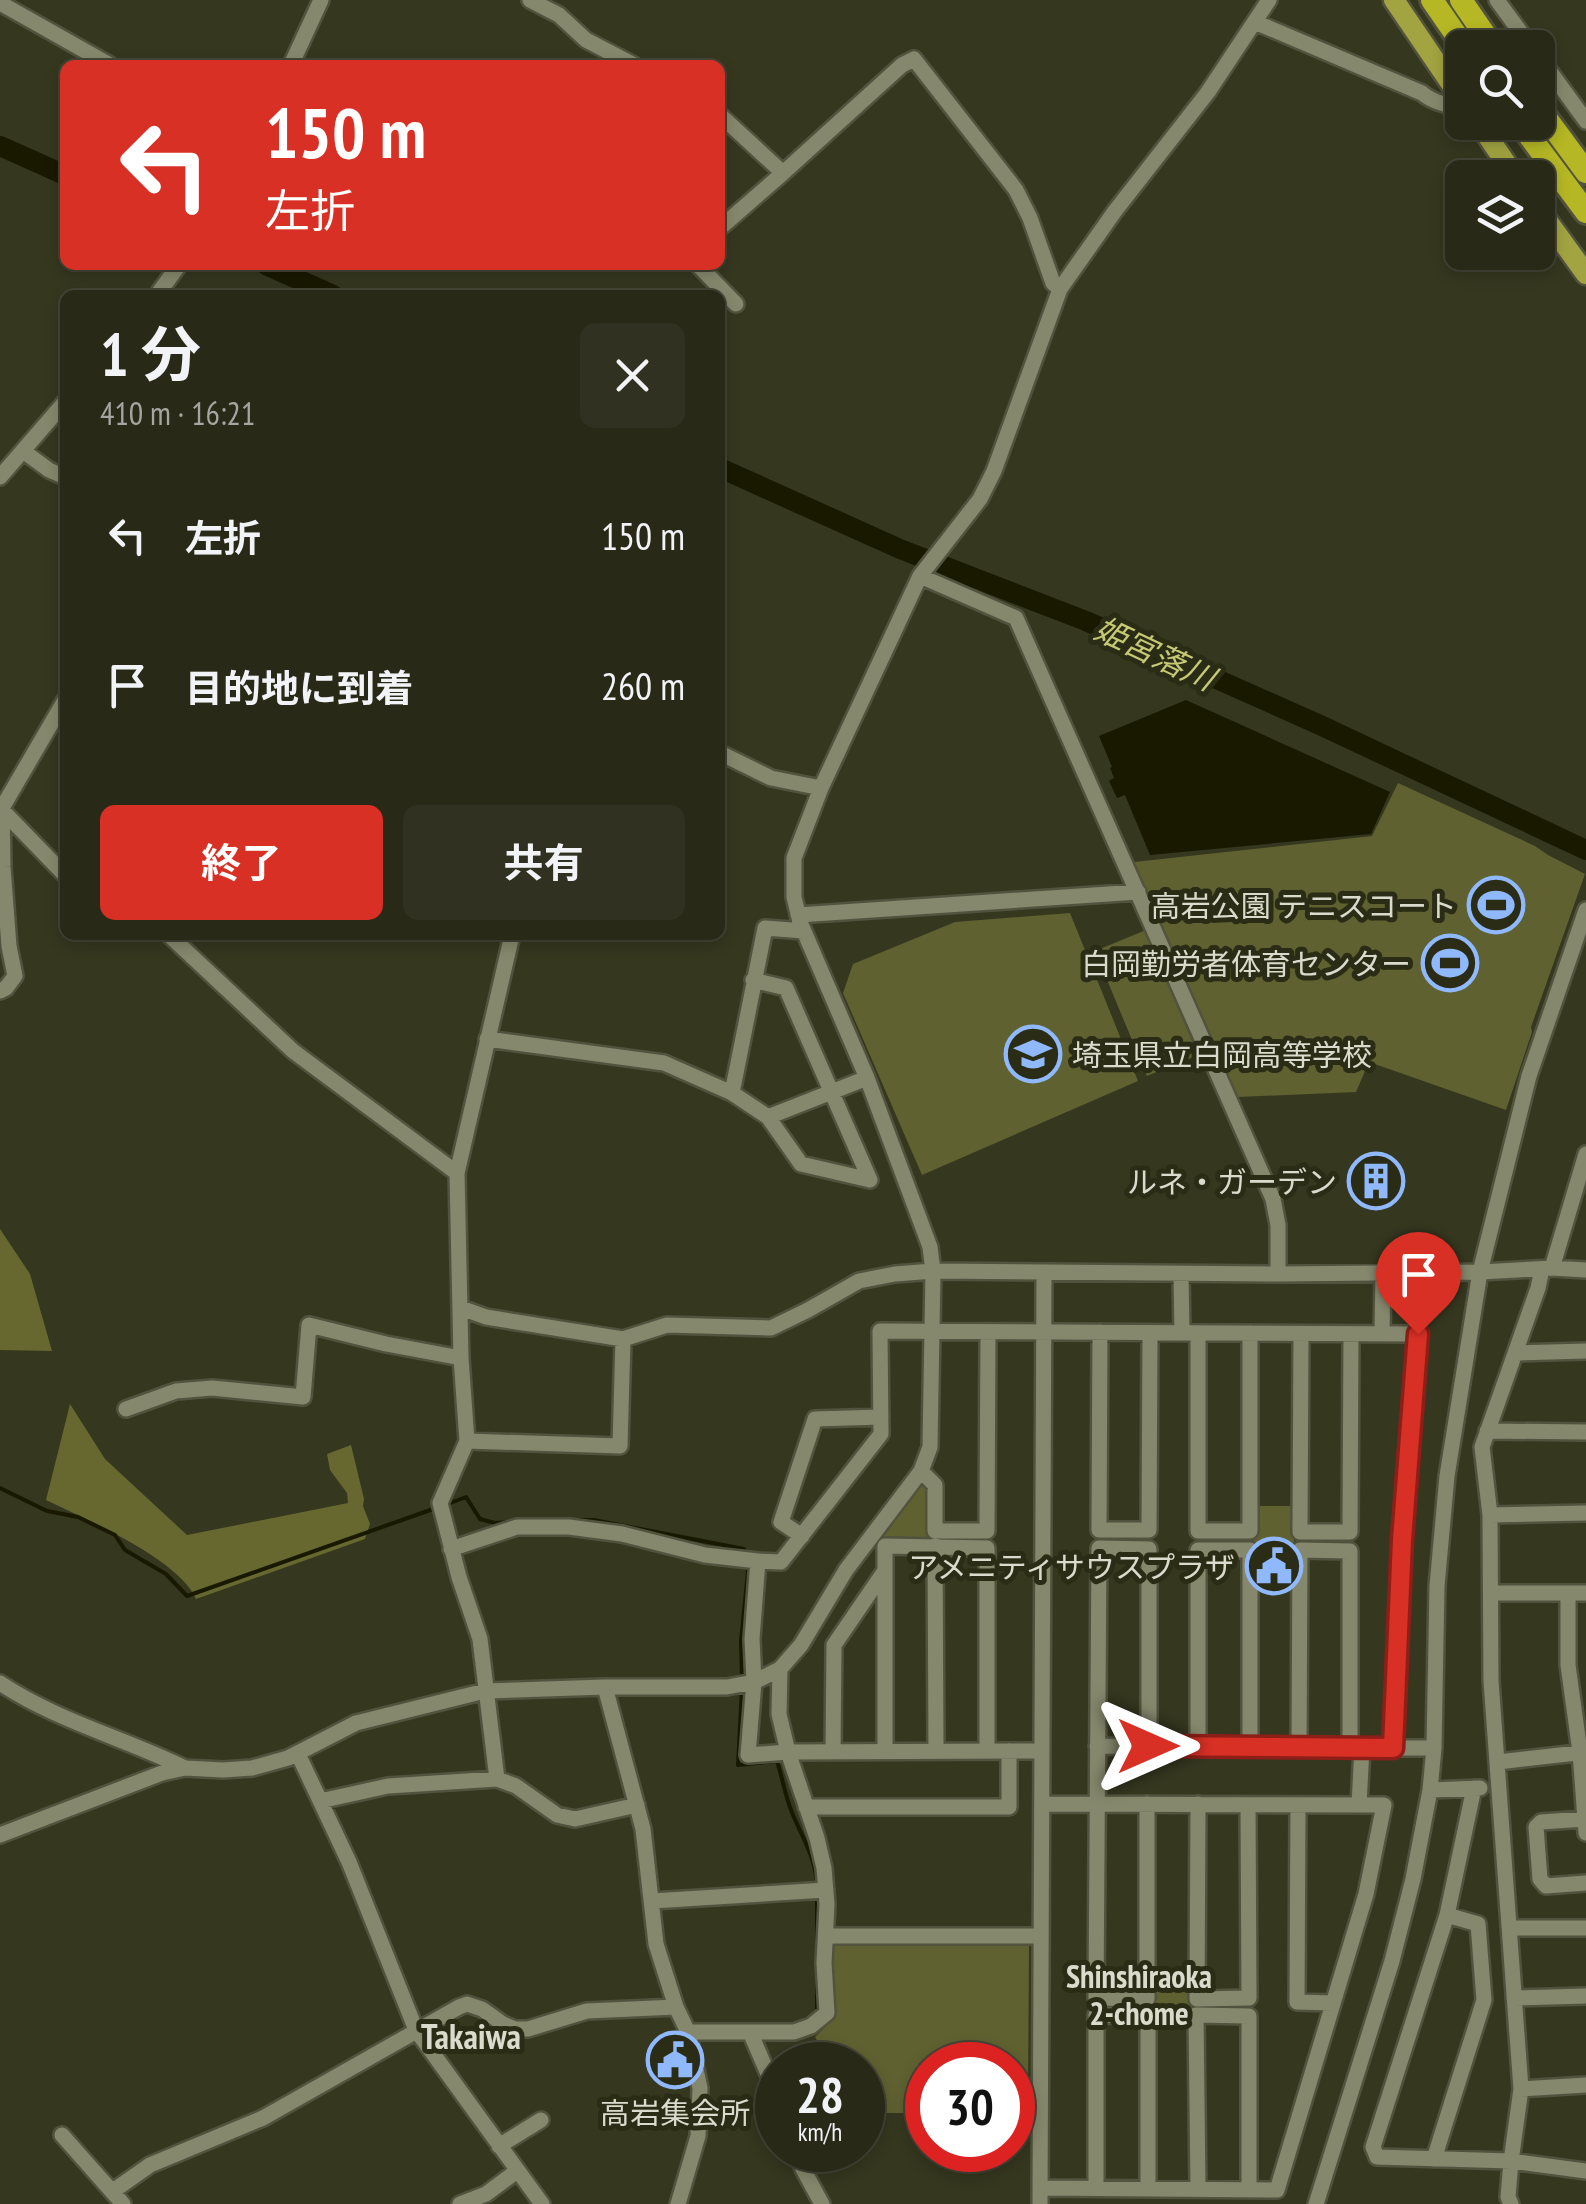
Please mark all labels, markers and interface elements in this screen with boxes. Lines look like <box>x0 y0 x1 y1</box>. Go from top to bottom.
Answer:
map controls <box>1445 30 1555 270</box>
button: search <box>1445 30 1555 140</box>
text: 150 m <box>265 87 426 177</box>
icon: left <box>100 100 230 230</box>
button: layers <box>1445 160 1555 270</box>
text: 左折 <box>265 181 355 239</box>
text: 1 分 <box>100 315 201 393</box>
button: close <box>580 323 685 428</box>
text: 410 m · 16:21 <box>100 392 255 434</box>
icon: left <box>100 508 155 563</box>
text: 150 m <box>601 511 685 560</box>
text: 左折 <box>185 513 261 562</box>
water label: 姫宮落川 <box>1088 607 1225 700</box>
icon: arrive <box>100 658 155 713</box>
text: 260 m <box>601 661 685 710</box>
text: 目的地に到着 <box>185 663 413 712</box>
button: 終了 <box>100 805 383 920</box>
button: 共有 <box>403 805 685 920</box>
sports icon: 高岩公園 テニスコート <box>1466 875 1526 935</box>
place label: 高岩公園 テニスコート <box>1151 886 1457 925</box>
sports icon: 白岡勤労者体育センター <box>1420 933 1480 993</box>
place label: 白岡勤労者体育センター <box>1081 944 1411 983</box>
school or university icon: 埼玉県立白岡高等学校 <box>1003 1024 1063 1084</box>
place label: 埼玉県立白岡高等学校 <box>1072 1035 1372 1074</box>
building icon: ルネ・ガーデン <box>1346 1151 1406 1211</box>
place label: ルネ・ガーデン <box>1127 1162 1337 1201</box>
pin <box>1376 1232 1461 1335</box>
icon: arrive <box>1391 1247 1446 1302</box>
public building icon: アメニティサウスプラザ <box>1244 1536 1304 1596</box>
place label: アメニティサウスプラザ <box>908 1547 1235 1586</box>
position arrow <box>1096 1694 1200 1798</box>
district label: Shinshiraoka 2-chome <box>1066 1955 1212 2034</box>
district label: Takaiwa <box>421 2013 521 2059</box>
public building icon: 高岩集会所 <box>645 2030 705 2090</box>
speed limit sign: 30 <box>905 2042 1035 2172</box>
text: 28 <box>796 2062 844 2127</box>
place label: 高岩集会所 <box>600 2093 750 2132</box>
text: km/h <box>798 2116 842 2148</box>

